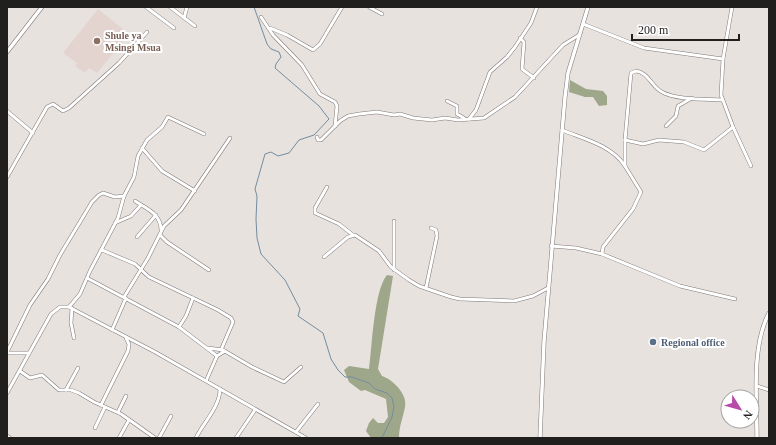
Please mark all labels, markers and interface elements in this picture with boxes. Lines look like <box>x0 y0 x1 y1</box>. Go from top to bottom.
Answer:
scale bar <box>632 16 739 42</box>
text: 200 m <box>638 23 669 37</box>
place label: Shule ya Msingi Msua <box>105 30 161 53</box>
marker: Shule ya Msingi Msua <box>92 36 102 46</box>
marker: Regional office <box>648 337 658 347</box>
place label: Regional office <box>661 337 725 348</box>
north arrow <box>720 389 760 429</box>
text: N <box>741 408 755 422</box>

